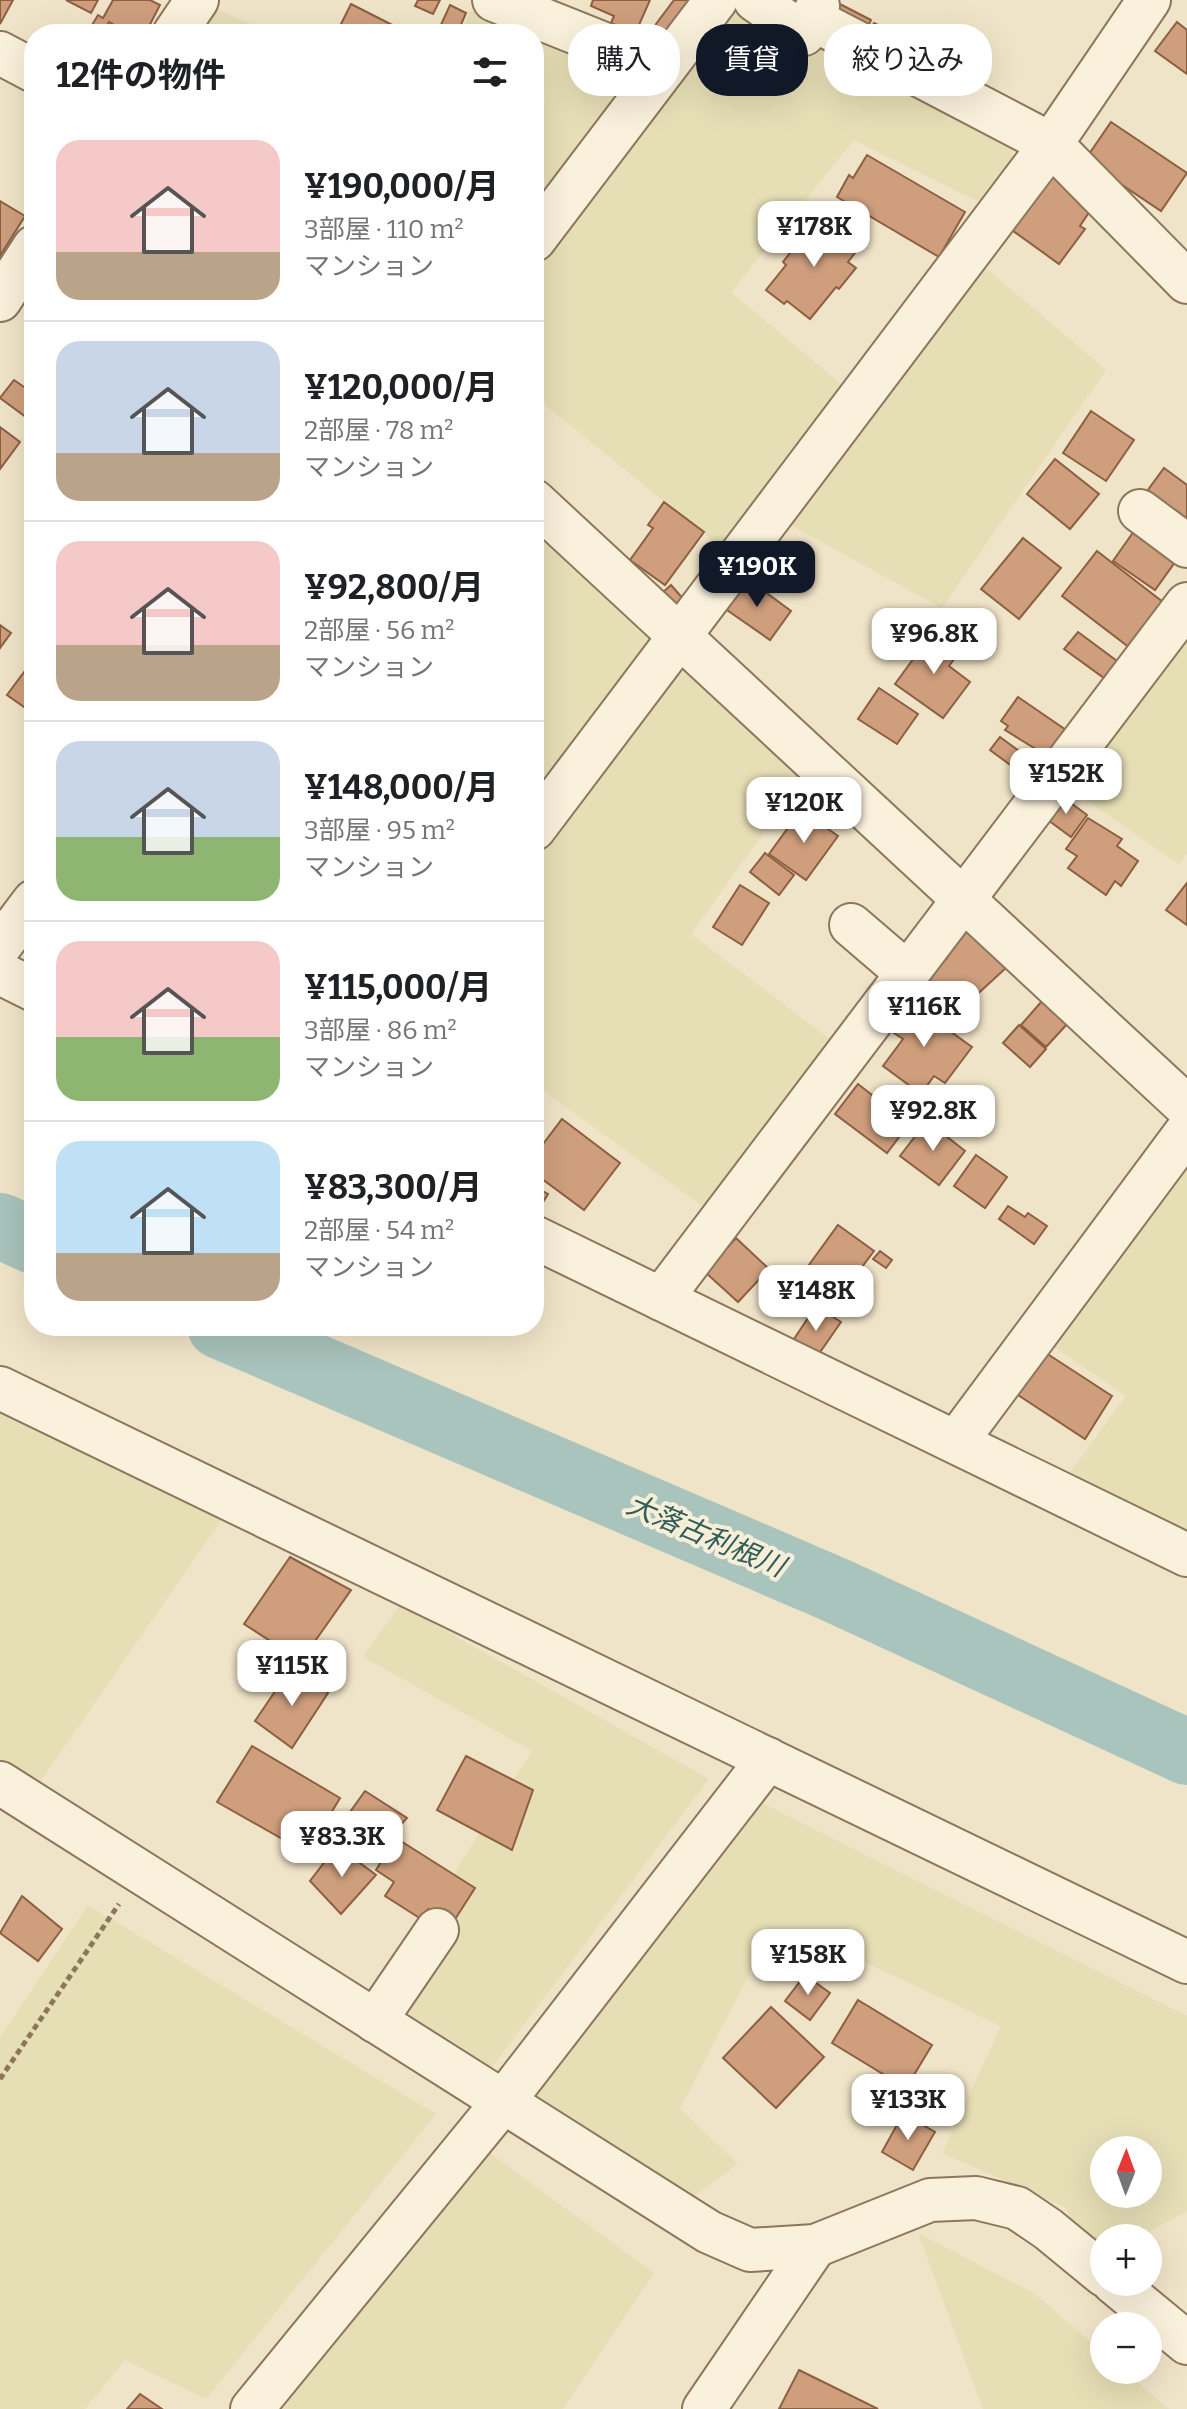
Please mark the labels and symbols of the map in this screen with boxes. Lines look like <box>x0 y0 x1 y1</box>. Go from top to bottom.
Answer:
pin: ¥178K <box>758 201 870 269</box>
pin: ¥190K <box>701 541 813 609</box>
pin: ¥96.8K <box>869 608 999 676</box>
pin: ¥152K <box>1010 748 1122 816</box>
pin: ¥120K <box>748 777 860 845</box>
pin: ¥116K <box>868 981 980 1049</box>
pin: ¥92.8K <box>868 1085 998 1153</box>
pin: ¥148K <box>760 1265 872 1333</box>
water label: 大落古利根川 <box>622 1487 792 1585</box>
pin: ¥115K <box>236 1640 348 1708</box>
pin: ¥83.3K <box>277 1811 407 1879</box>
pin: ¥158K <box>752 1929 864 1997</box>
pin: ¥133K <box>852 2074 964 2142</box>
north arrow <box>1090 2136 1162 2208</box>

